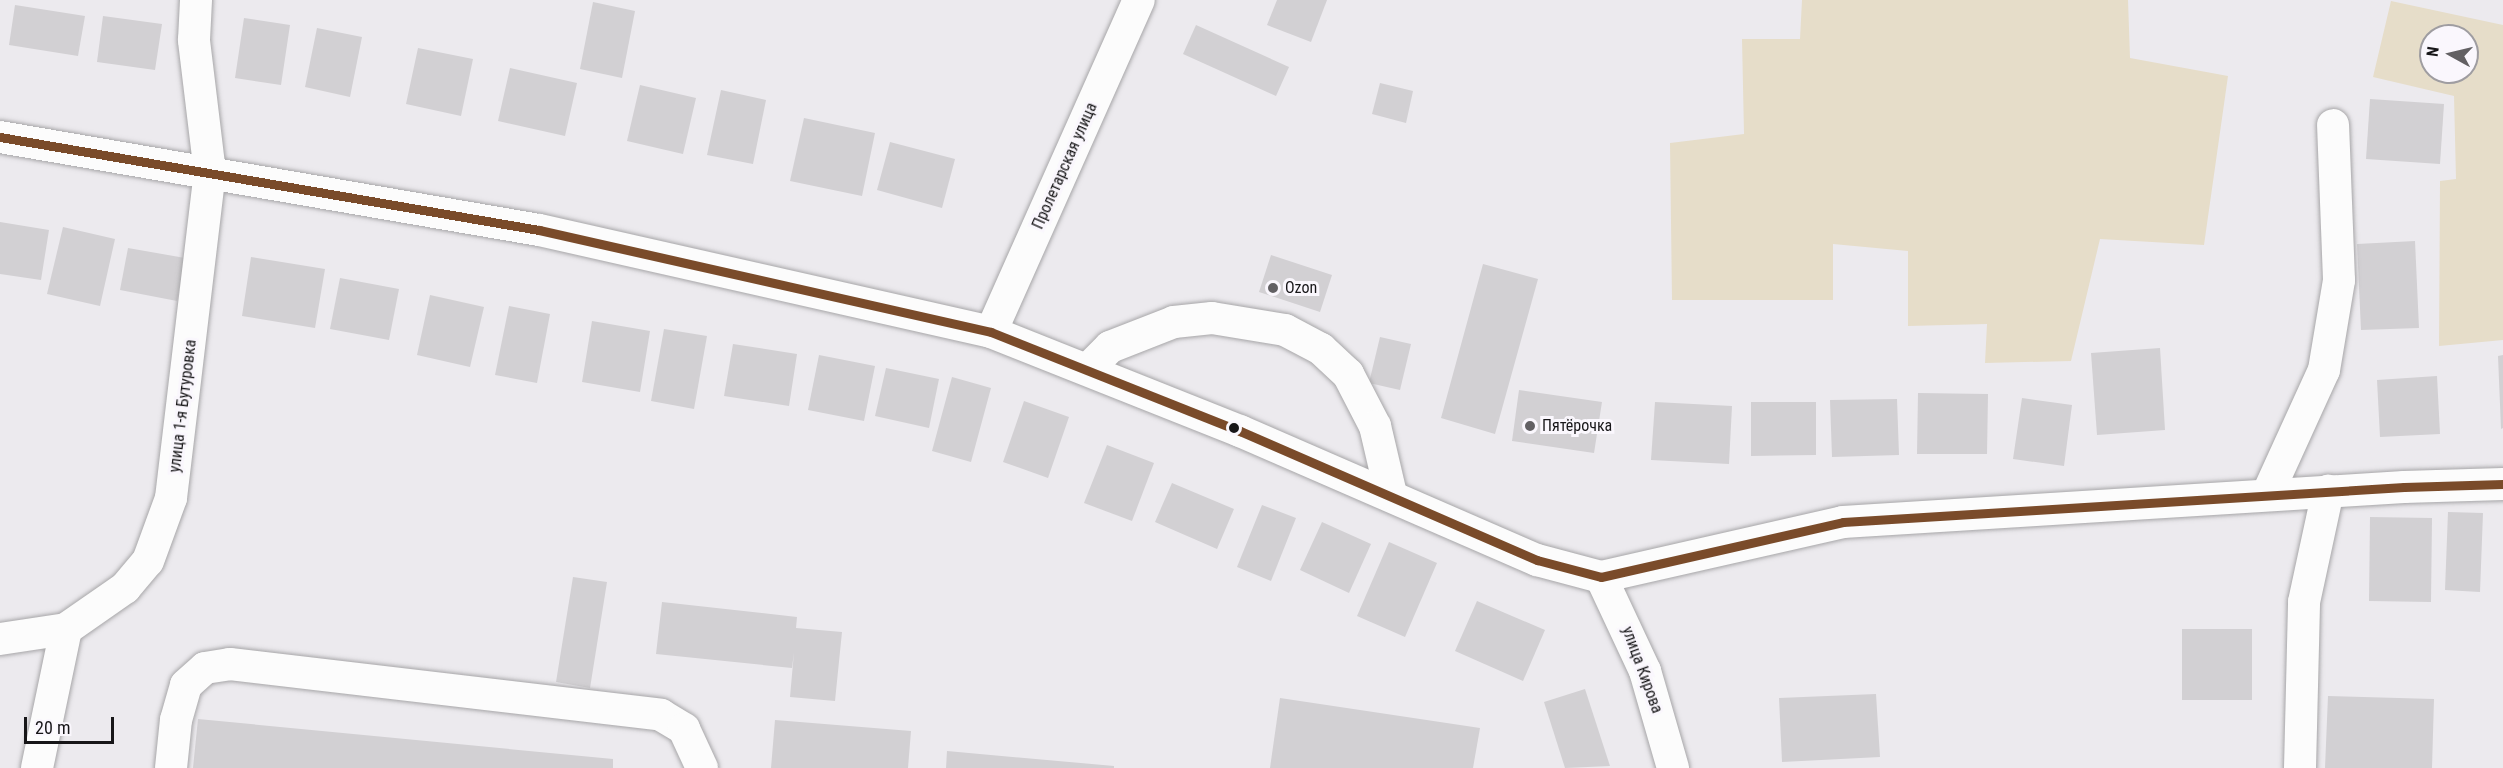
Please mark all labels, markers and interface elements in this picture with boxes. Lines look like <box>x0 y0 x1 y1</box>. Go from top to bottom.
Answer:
north arrow <box>2419 24 2479 84</box>
text: N <box>2423 46 2443 58</box>
street label: Пролетарская улица <box>1028 100 1102 232</box>
place label: Ozon <box>1285 278 1317 298</box>
marker: Ozon <box>1266 281 1280 295</box>
street label: улица 1-я Бутуровка <box>165 338 201 474</box>
place label: Пятёрочка <box>1542 416 1612 436</box>
marker: Пятёрочка <box>1523 419 1537 433</box>
unlabelled marker <box>1228 422 1240 434</box>
street label: улица Кирова <box>1617 624 1667 716</box>
scale bar <box>27 705 117 743</box>
text: 20 m <box>35 717 70 738</box>

